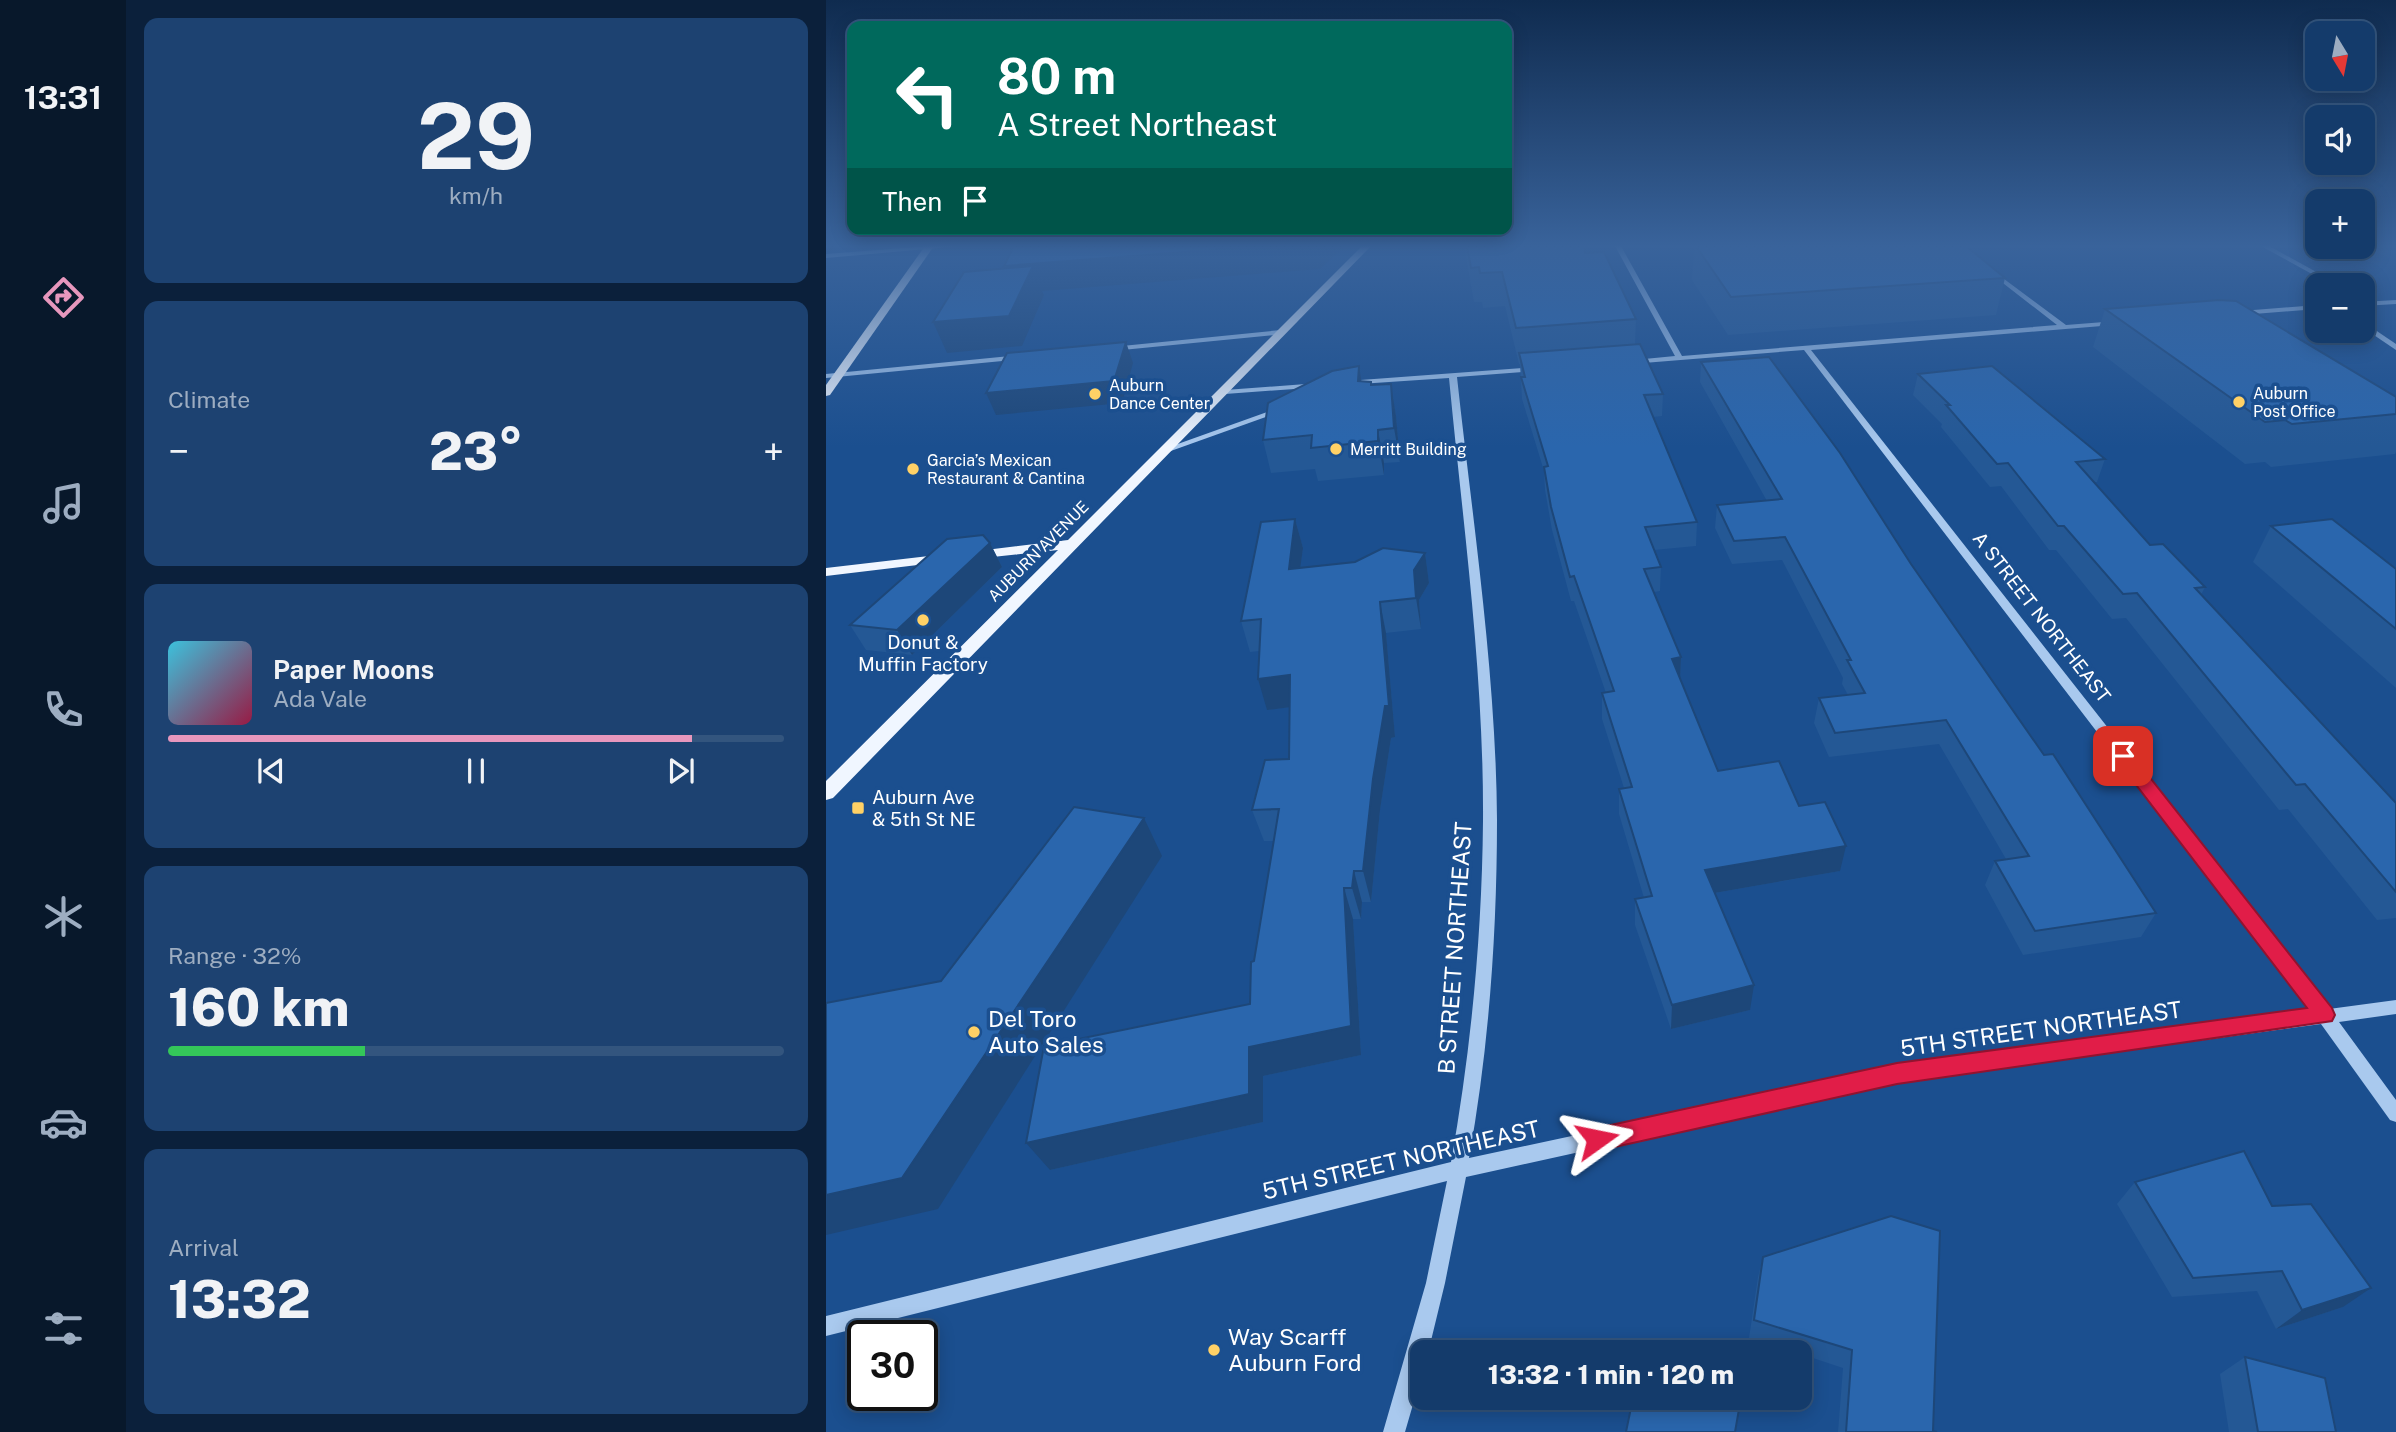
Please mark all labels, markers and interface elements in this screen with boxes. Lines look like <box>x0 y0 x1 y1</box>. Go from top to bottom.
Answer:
north arrow <box>2305 21 2375 91</box>
map controls <box>2305 21 2375 343</box>
text: 80 m <box>997 47 1116 105</box>
icon: left <box>882 49 973 140</box>
text: 13:31 <box>24 79 102 116</box>
text: 29 <box>417 83 535 189</box>
button: sound <box>2305 105 2375 175</box>
text: A Street Northeast <box>997 106 1277 143</box>
text: km/h <box>449 182 503 209</box>
icon: arrive <box>956 182 994 220</box>
text: Then <box>882 186 942 217</box>
button: + <box>2305 189 2375 259</box>
icon: directions <box>39 273 88 322</box>
button: − <box>2305 273 2375 343</box>
place label: Auburn Dance Center <box>1109 376 1210 413</box>
place label: Auburn Post Office <box>2253 384 2336 421</box>
text: Climate <box>168 386 250 413</box>
marker: Auburn Dance Center <box>1087 386 1103 402</box>
marker: Auburn Post Office <box>2231 394 2247 410</box>
text: 23° <box>429 421 523 482</box>
text: − <box>168 429 189 474</box>
text: + <box>763 429 784 474</box>
place label: Merritt Building <box>1350 440 1467 459</box>
marker: Merritt Building <box>1328 441 1344 457</box>
place label: Garcia’s Mexican Restaurant & Cantina <box>927 451 1085 488</box>
marker: Garcia’s Mexican Restaurant & Cantina <box>905 461 921 477</box>
icon: music <box>39 479 88 528</box>
street label: AUBURN AVENUE <box>984 497 1093 606</box>
street label: A STREET NORTHEAST <box>1969 528 2115 706</box>
marker: Donut & Muffin Factory <box>915 612 931 628</box>
place label: Donut & Muffin Factory <box>858 631 988 675</box>
text: Paper Moons <box>273 654 434 685</box>
icon: phone <box>39 685 88 734</box>
text: Ada Vale <box>273 685 367 712</box>
pin <box>2093 726 2153 786</box>
icon: arrive <box>2104 737 2142 775</box>
icon: previous <box>252 752 290 790</box>
icon: pause <box>457 752 495 790</box>
icon: next <box>662 752 700 790</box>
place label: Auburn Ave & 5th St NE <box>872 786 976 830</box>
marker: Auburn Ave & 5th St NE <box>850 800 866 816</box>
street label: B STREET NORTHEAST <box>1432 820 1477 1075</box>
icon: climate <box>39 892 88 941</box>
text: Range · 32% <box>168 942 301 969</box>
text: 160 km <box>168 977 349 1038</box>
street label: 5TH STREET NORTHEAST <box>1899 995 2184 1062</box>
place label: Del Toro Auto Sales <box>988 1005 1104 1058</box>
marker: Del Toro Auto Sales <box>966 1024 982 1040</box>
icon: car <box>39 1098 88 1147</box>
position arrow <box>1560 1102 1634 1176</box>
street label: 5TH STREET NORTHEAST <box>1260 1114 1543 1205</box>
text: Arrival <box>168 1234 239 1261</box>
text: 13:32 <box>168 1269 311 1330</box>
icon: filters <box>39 1304 88 1353</box>
speed limit sign: 30 <box>847 1320 938 1411</box>
place label: Way Scarff Auburn Ford <box>1228 1323 1362 1376</box>
marker: Way Scarff Auburn Ford <box>1206 1342 1222 1358</box>
text: 13:32 · 1 min · 120 m <box>1488 1359 1734 1390</box>

